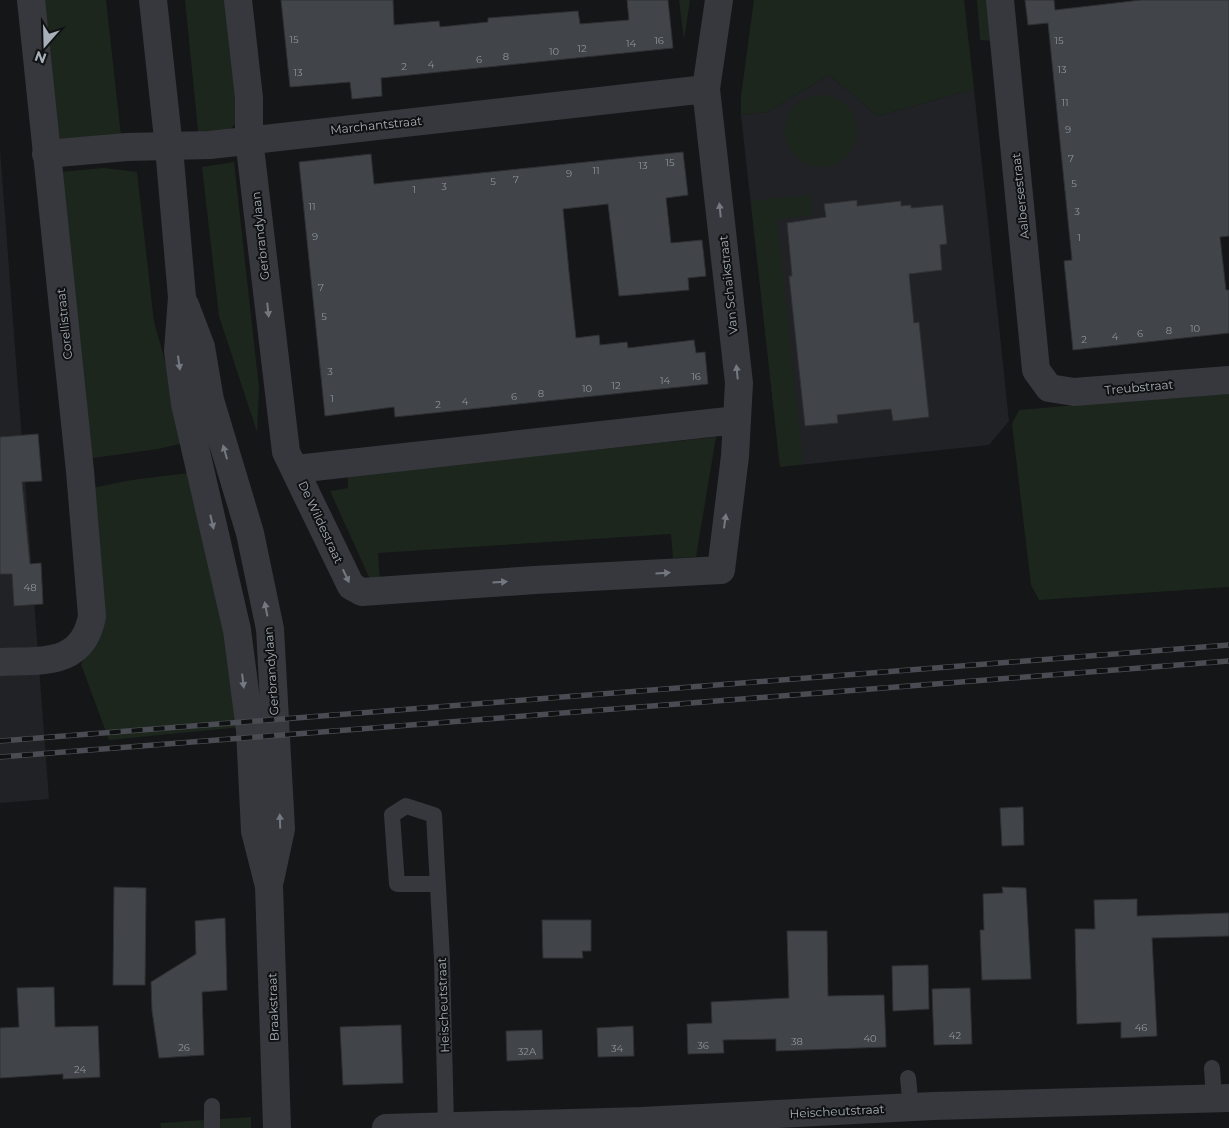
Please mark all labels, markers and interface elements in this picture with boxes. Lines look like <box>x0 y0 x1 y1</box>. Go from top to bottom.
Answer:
north arrow <box>20 20 70 70</box>
house number: 15 <box>289 33 299 46</box>
house number: 16 <box>654 34 664 47</box>
house number: 15 <box>1054 34 1064 47</box>
house number: 14 <box>626 37 636 50</box>
house number: 12 <box>577 42 587 55</box>
house number: 10 <box>549 45 559 58</box>
text: N <box>32 47 49 68</box>
house number: 8 <box>503 50 509 63</box>
house number: 6 <box>476 53 482 66</box>
house number: 4 <box>428 58 435 71</box>
house number: 2 <box>401 60 407 73</box>
house number: 13 <box>1057 63 1067 76</box>
house number: 13 <box>293 66 303 79</box>
house number: 11 <box>1061 96 1069 109</box>
street label: Marchantstraat <box>329 113 423 137</box>
house number: 9 <box>1065 123 1071 136</box>
street label: Aalbersestraat <box>1008 152 1032 240</box>
house number: 7 <box>1068 152 1074 165</box>
house number: 15 <box>665 156 675 169</box>
house number: 13 <box>638 159 648 172</box>
house number: 11 <box>592 164 600 177</box>
house number: 9 <box>566 167 572 180</box>
house number: 7 <box>513 173 519 186</box>
house number: 5 <box>490 175 496 188</box>
house number: 5 <box>1071 177 1077 190</box>
house number: 3 <box>441 180 447 193</box>
house number: 1 <box>412 183 416 196</box>
street label: Gerbrandylaan <box>248 191 272 281</box>
house number: 11 <box>308 200 316 213</box>
one-way arrow <box>716 202 724 218</box>
house number: 3 <box>1074 205 1080 218</box>
house number: 9 <box>312 230 318 243</box>
house number: 1 <box>1077 231 1081 244</box>
street label: Van Schaikstraat <box>715 235 741 335</box>
house number: 7 <box>318 281 324 294</box>
street label: Corellistraat <box>53 288 75 360</box>
one-way arrow <box>264 302 272 318</box>
house number: 5 <box>321 310 327 323</box>
house number: 10 <box>1190 322 1200 335</box>
house number: 8 <box>1166 324 1172 337</box>
house number: 6 <box>1137 327 1143 340</box>
house number: 4 <box>1112 330 1119 343</box>
house number: 2 <box>1081 333 1087 346</box>
one-way arrow <box>175 355 183 371</box>
one-way arrow <box>733 363 741 379</box>
house number: 3 <box>327 365 333 378</box>
house number: 16 <box>691 370 701 383</box>
house number: 14 <box>660 374 670 387</box>
street label: Treubstraat <box>1104 377 1174 397</box>
house number: 12 <box>611 379 621 392</box>
house number: 10 <box>582 382 592 395</box>
house number: 8 <box>538 387 544 400</box>
house number: 6 <box>511 390 517 403</box>
house number: 1 <box>330 392 334 405</box>
house number: 4 <box>462 395 469 408</box>
house number: 2 <box>435 398 441 411</box>
one-way arrow <box>220 445 228 460</box>
street label: De Wildestraat <box>295 478 347 566</box>
one-way arrow <box>722 513 730 529</box>
one-way arrow <box>208 514 216 529</box>
one-way arrow <box>342 569 350 583</box>
one-way arrow <box>655 569 671 577</box>
one-way arrow <box>493 578 509 586</box>
house number: 48 <box>23 581 37 594</box>
one-way arrow <box>261 601 269 617</box>
street label: Gerbrandylaan <box>260 626 282 716</box>
one-way arrow <box>240 673 248 689</box>
one-way arrow <box>276 813 284 829</box>
street label: Heischeutstraat <box>434 957 452 1053</box>
street label: Braakstraat <box>264 972 282 1042</box>
house number: 46 <box>1135 1021 1147 1034</box>
house number: 42 <box>949 1029 961 1042</box>
house number: 40 <box>863 1032 877 1045</box>
house number: 38 <box>791 1035 803 1048</box>
house number: 36 <box>697 1039 709 1052</box>
house number: 26 <box>178 1041 190 1054</box>
house number: 34 <box>611 1042 624 1055</box>
house number: 32A <box>518 1045 537 1058</box>
house number: 24 <box>74 1063 86 1076</box>
street label: Heischeutstraat <box>789 1101 885 1121</box>

